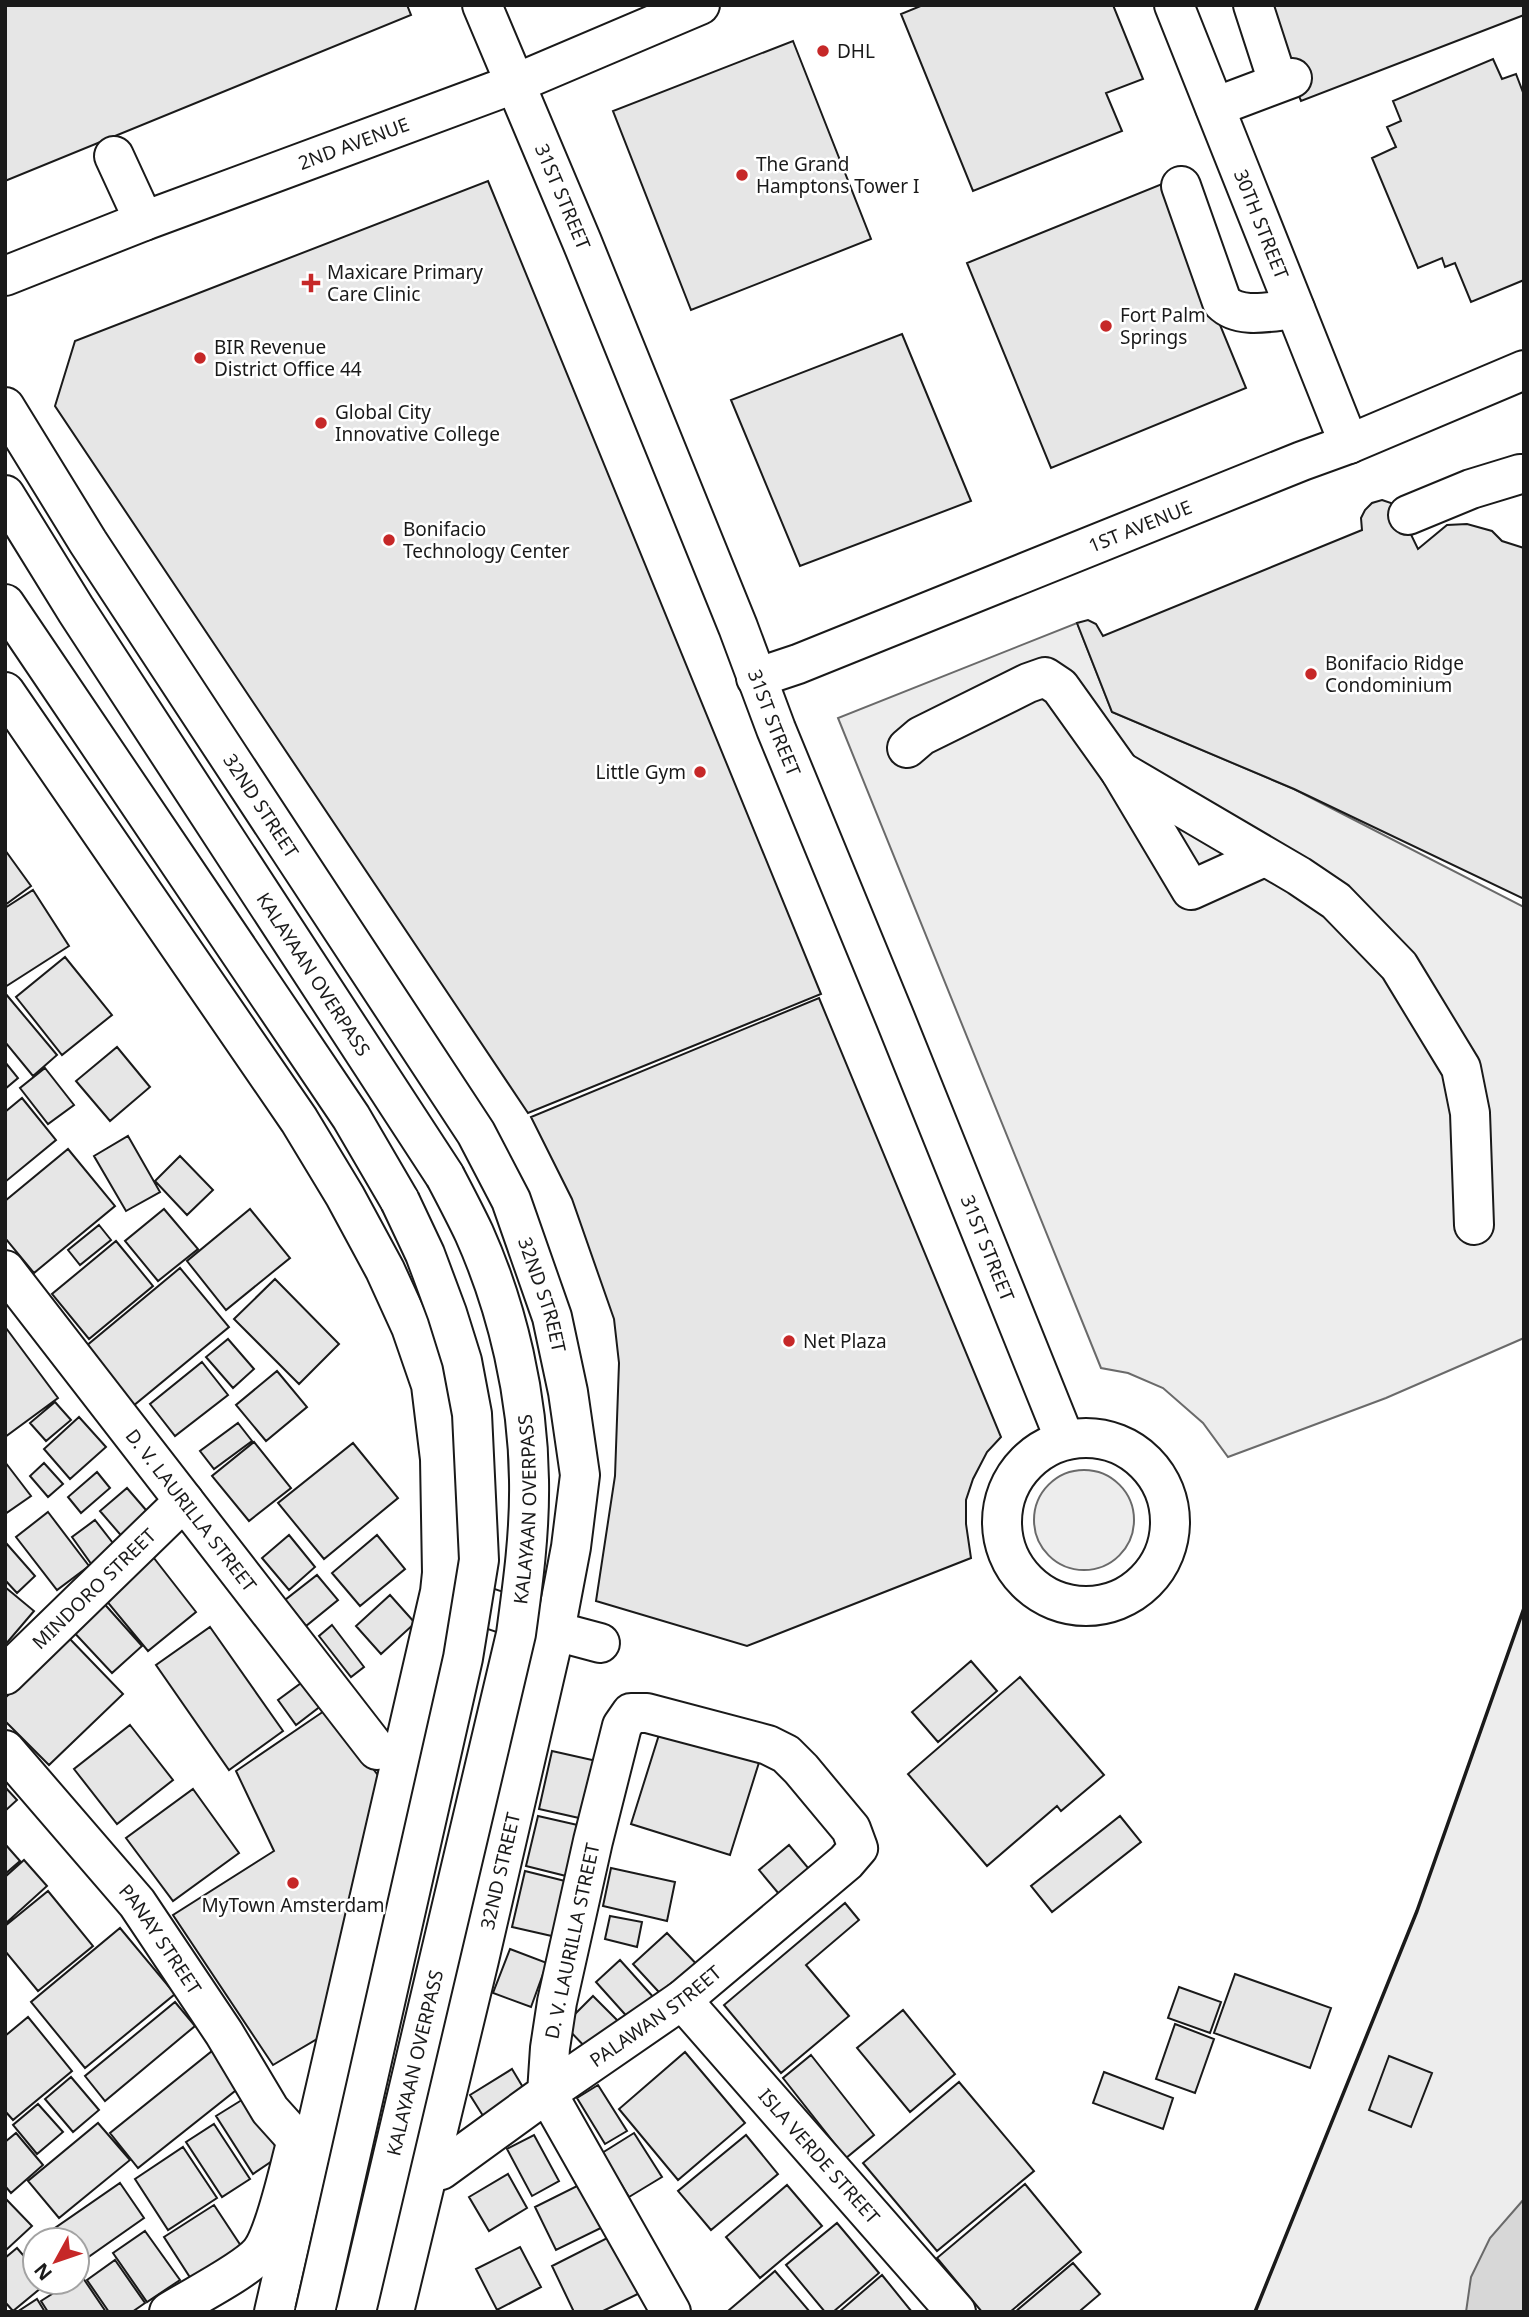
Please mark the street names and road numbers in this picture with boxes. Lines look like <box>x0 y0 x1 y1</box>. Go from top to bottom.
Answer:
street label: 2ND AVENUE <box>294 111 413 176</box>
street label: 31ST STREET <box>529 140 597 254</box>
street label: 30TH STREET <box>1228 166 1295 283</box>
street label: 1ST AVENUE <box>1085 494 1196 559</box>
street label: 31ST STREET <box>742 666 807 780</box>
street label: 32ND STREET <box>217 749 305 863</box>
street label: KALAYAAN OVERPASS <box>251 887 376 1061</box>
street label: 31ST STREET <box>955 1191 1021 1305</box>
street label: 32ND STREET <box>512 1234 572 1355</box>
street label: KALAYAAN OVERPASS <box>507 1413 542 1606</box>
street label: D. V. LAURILLA STREET <box>120 1423 263 1597</box>
street label: MINDORO STREET <box>26 1522 162 1655</box>
street label: 32ND STREET <box>474 1809 526 1932</box>
street label: D. V. LAURILLA STREET <box>539 1840 606 2041</box>
street label: PANAY STREET <box>113 1878 208 2000</box>
street label: PALAWAN STREET <box>584 1959 727 2073</box>
street label: KALAYAAN OVERPASS <box>380 1967 449 2158</box>
street label: ISLA VERDE STREET <box>753 2083 886 2230</box>

